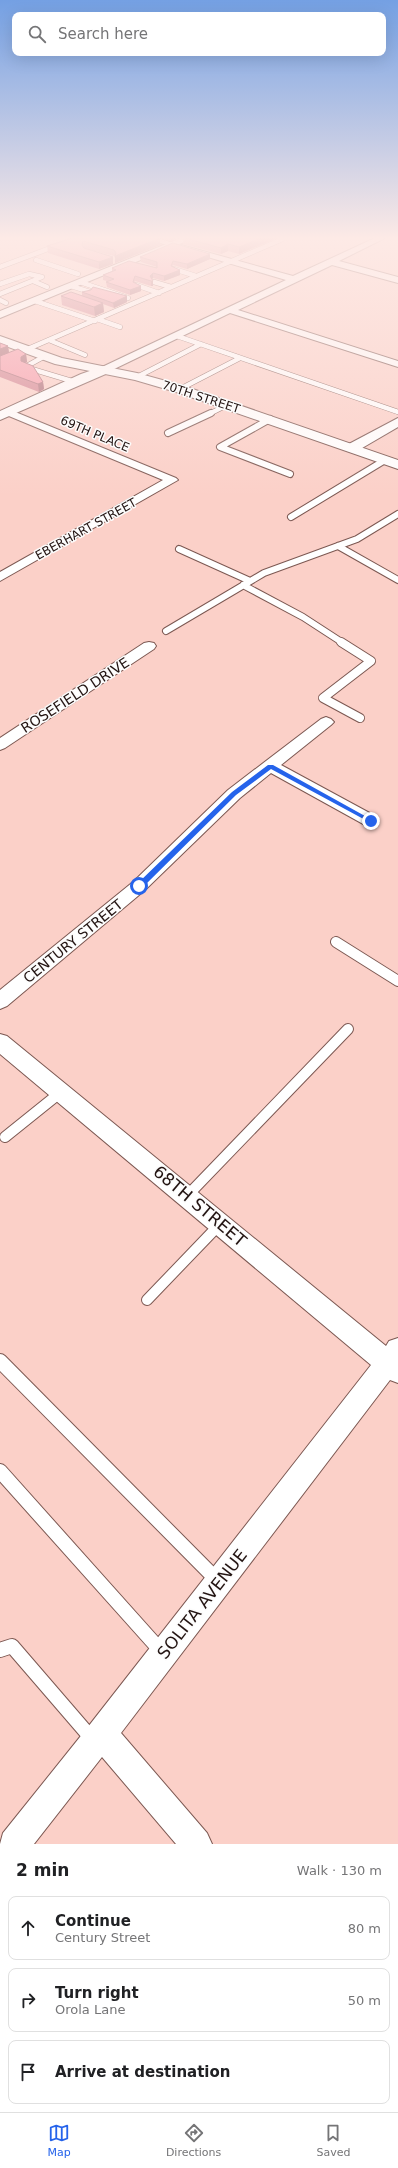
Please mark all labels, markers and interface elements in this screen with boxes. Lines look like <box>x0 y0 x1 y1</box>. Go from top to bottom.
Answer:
search box <box>12 12 386 56</box>
icon: search <box>26 23 48 45</box>
text: Search here <box>58 25 148 43</box>
street label: 70TH STREET <box>160 378 242 416</box>
street label: 69TH PLACE <box>58 413 132 455</box>
street label: EBERHART STREET <box>33 495 140 563</box>
street label: ROSEFIELD DRIVE <box>18 654 132 736</box>
route end <box>362 812 380 830</box>
route start <box>130 877 148 895</box>
street label: CENTURY STREET <box>20 896 126 986</box>
street label: 68TH STREET <box>150 1161 251 1251</box>
street label: SOLITA AVENUE <box>153 1545 251 1663</box>
text: 2 min <box>16 1860 69 1880</box>
text: Walk · 130 m <box>297 1863 382 1878</box>
text: Continue <box>55 1912 131 1930</box>
icon: ahead <box>17 1917 39 1939</box>
text: 80 m <box>348 1921 381 1936</box>
text: Century Street <box>55 1930 150 1945</box>
text: Turn right <box>55 1984 139 2002</box>
icon: right <box>17 1989 39 2011</box>
text: 50 m <box>348 1993 381 2008</box>
text: Orola Lane <box>55 2002 125 2017</box>
icon: arrive <box>17 2061 39 2083</box>
text: Arrive at destination <box>55 2063 230 2081</box>
tab: Map <box>48 2122 71 2159</box>
tab: Directions <box>166 2122 221 2159</box>
tab: Saved <box>316 2122 350 2159</box>

